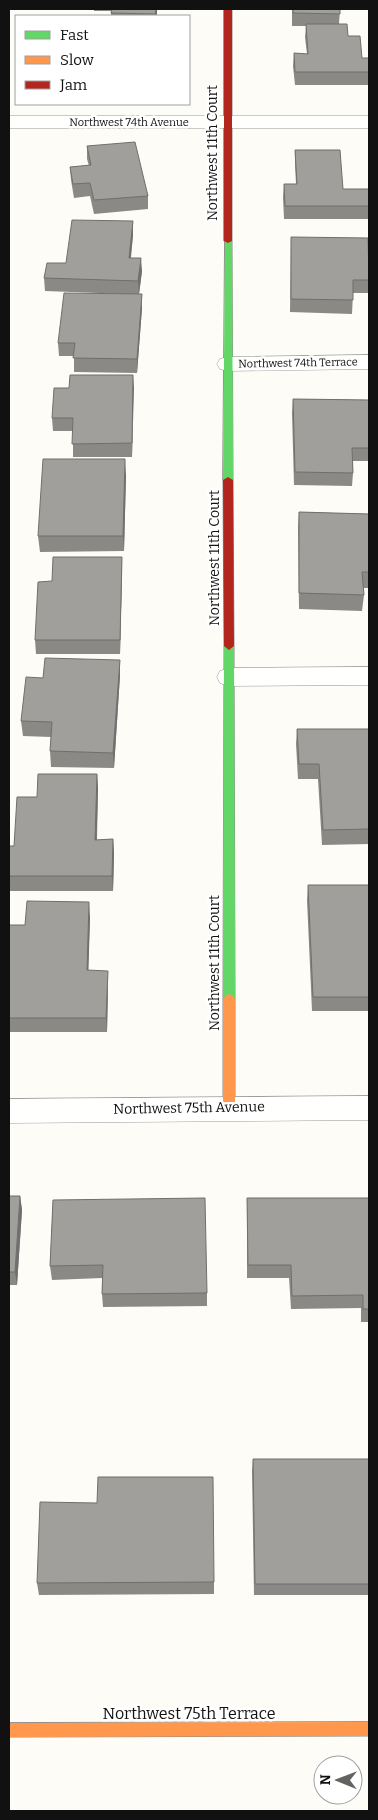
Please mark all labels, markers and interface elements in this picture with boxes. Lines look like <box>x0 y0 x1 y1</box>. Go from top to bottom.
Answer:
legend <box>15 15 190 105</box>
text: Fast <box>60 26 89 44</box>
text: Slow <box>60 51 95 69</box>
text: Jam <box>59 76 88 94</box>
street label: Northwest 11th Court <box>204 85 221 221</box>
street label: Northwest 74th Avenue <box>69 116 189 129</box>
street label: Northwest 74th Terrace <box>238 355 358 371</box>
street label: Northwest 11th Court <box>206 490 223 626</box>
street label: Northwest 11th Court <box>206 895 223 1031</box>
street label: Northwest 75th Avenue <box>113 1098 265 1118</box>
street label: Northwest 75th Terrace <box>103 1704 276 1723</box>
north arrow <box>313 1755 363 1805</box>
text: N <box>317 1774 334 1785</box>

